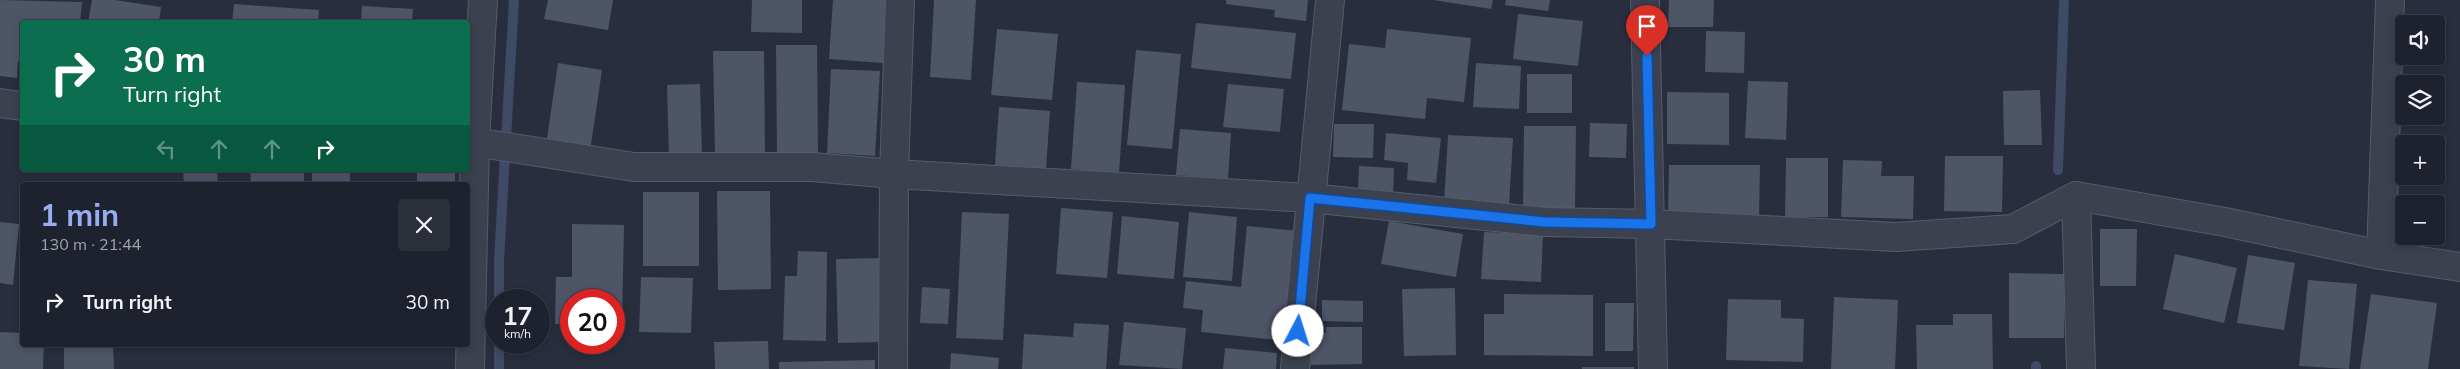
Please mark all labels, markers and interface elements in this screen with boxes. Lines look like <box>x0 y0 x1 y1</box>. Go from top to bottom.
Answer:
pin <box>1626 5 1668 56</box>
icon: arrive <box>1633 12 1661 40</box>
map controls <box>2395 15 2445 245</box>
button: sound <box>2395 15 2445 65</box>
text: 30 m <box>123 37 206 81</box>
icon: right <box>40 40 105 105</box>
button: layers <box>2395 75 2445 125</box>
text: Turn right <box>123 80 221 108</box>
icon: left <box>152 135 180 163</box>
icon: ahead <box>205 135 233 163</box>
icon: ahead <box>258 135 286 163</box>
icon: right <box>311 135 339 163</box>
button: + <box>2395 135 2445 185</box>
button: − <box>2395 195 2445 245</box>
text: 1 min <box>40 196 119 234</box>
button: close <box>398 199 450 251</box>
text: 130 m · 21:44 <box>40 234 141 254</box>
icon: right <box>40 288 68 316</box>
speed limit sign: 20 <box>560 289 625 354</box>
text: Turn right <box>83 290 172 314</box>
text: 30 m <box>406 290 450 314</box>
text: 17 <box>502 300 533 331</box>
position arrow <box>1271 304 1323 356</box>
text: km/h <box>504 326 531 341</box>

